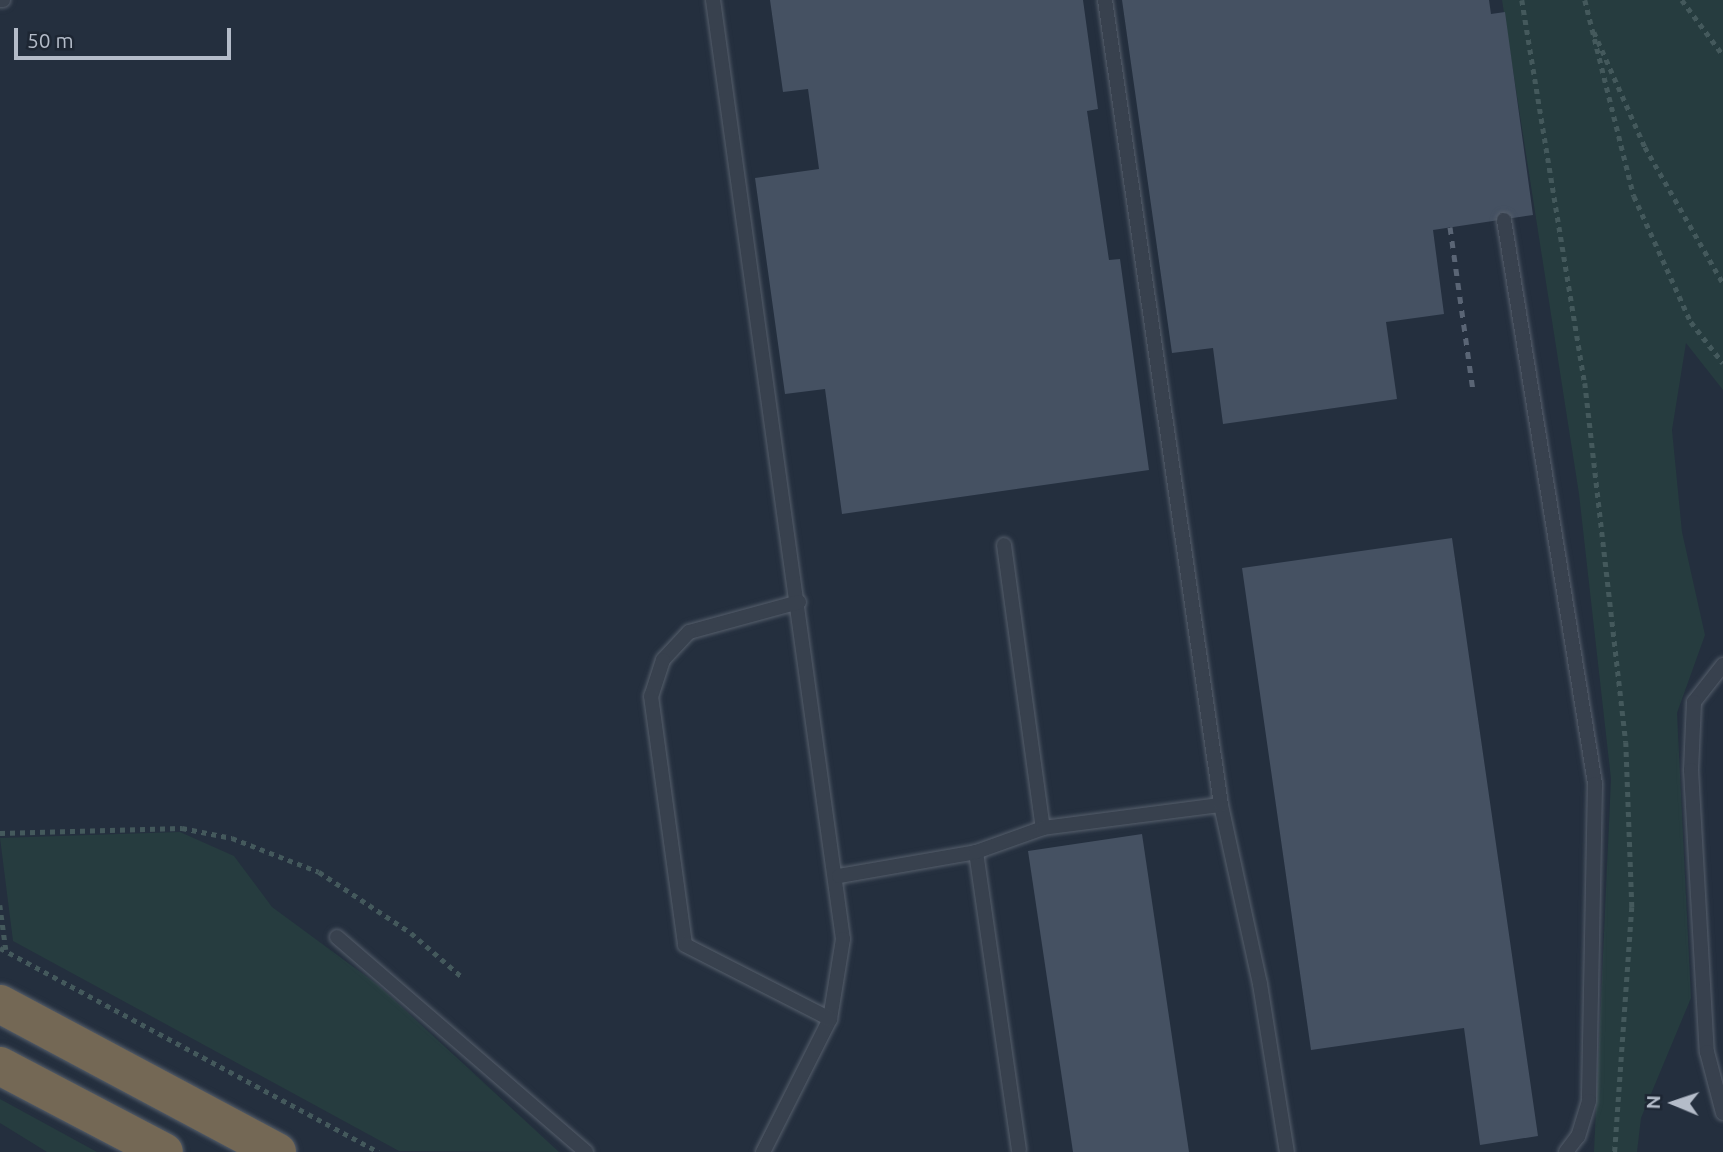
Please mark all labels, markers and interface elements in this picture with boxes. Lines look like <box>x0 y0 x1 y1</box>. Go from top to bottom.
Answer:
scale bar <box>18 14 234 58</box>
text: 50 m <box>27 28 74 52</box>
north arrow <box>1639 1068 1709 1138</box>
text: N <box>1642 1095 1664 1110</box>

